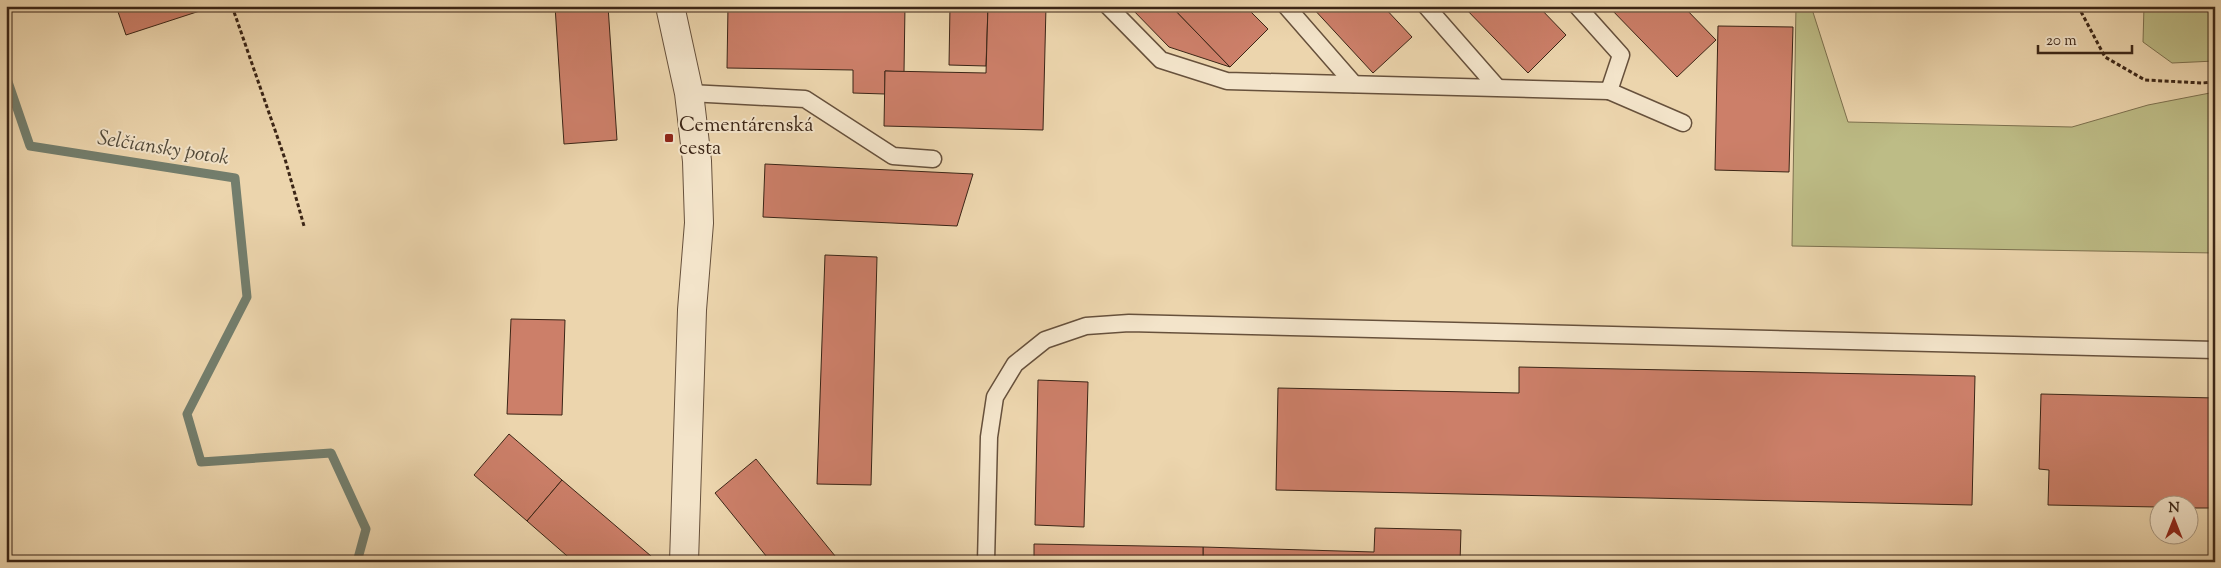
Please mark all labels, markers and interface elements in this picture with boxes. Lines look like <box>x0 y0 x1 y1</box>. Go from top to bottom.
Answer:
scale bar <box>2038 22 2132 54</box>
text: 20 m <box>2046 31 2077 52</box>
place label: Cementárenská cesta <box>679 112 814 164</box>
water label: Selčiansky potok <box>95 124 231 174</box>
marker: Cementárenská cesta <box>663 132 675 144</box>
north arrow <box>2148 496 2198 546</box>
text: N <box>2168 499 2180 519</box>

